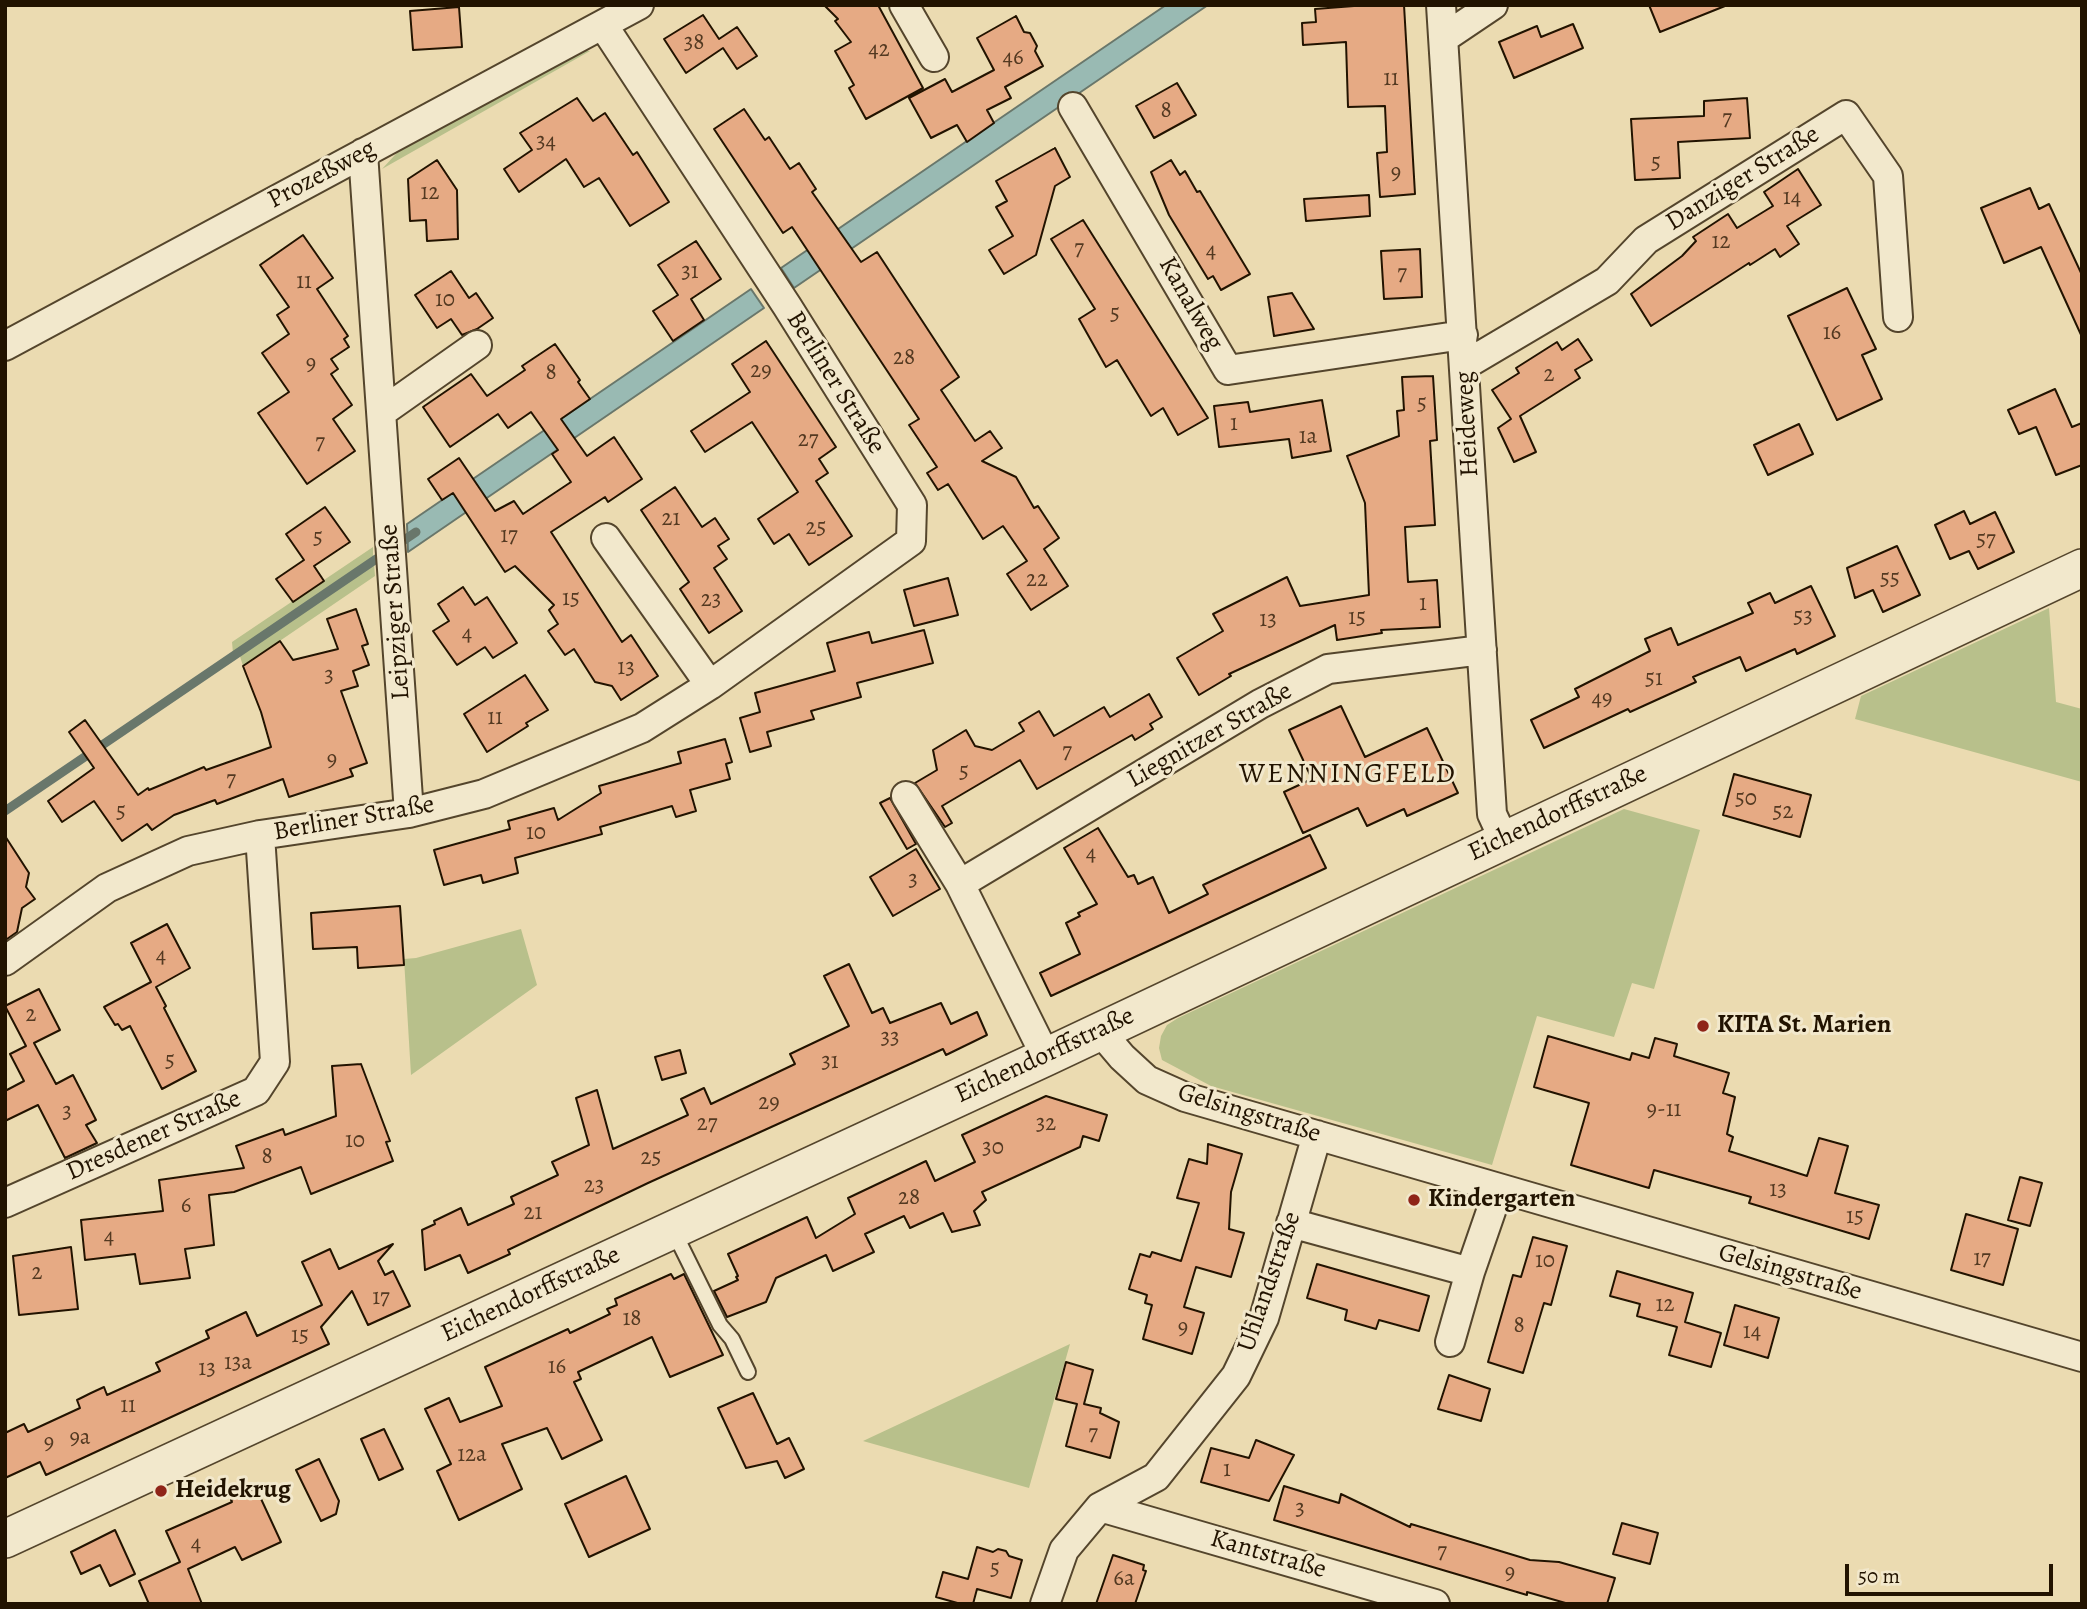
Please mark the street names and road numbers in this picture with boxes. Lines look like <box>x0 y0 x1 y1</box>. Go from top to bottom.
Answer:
street label: Danziger Straße <box>1661 119 1825 239</box>
street label: Prozeßweg <box>263 134 381 216</box>
street label: Kanalweg <box>1151 252 1229 356</box>
street label: Berliner Straße <box>779 306 891 460</box>
street label: Heideweg <box>1450 370 1486 478</box>
street label: Leipziger Straße <box>374 523 418 701</box>
street label: Liegnitzer Straße <box>1122 676 1298 796</box>
street label: Eichendorffstraße <box>1464 759 1652 869</box>
street label: Berliner Straße <box>271 790 437 848</box>
street label: Eichendorffstraße <box>951 1001 1139 1111</box>
street label: Gelsingstraße <box>1174 1077 1324 1151</box>
street label: Dresdener Straße <box>62 1084 246 1188</box>
street label: Uhlandstraße <box>1231 1208 1309 1356</box>
street label: Gelsingstraße <box>1715 1238 1865 1308</box>
street label: Eichendorffstraße <box>437 1240 625 1350</box>
street label: Kantstraße <box>1207 1524 1329 1586</box>

